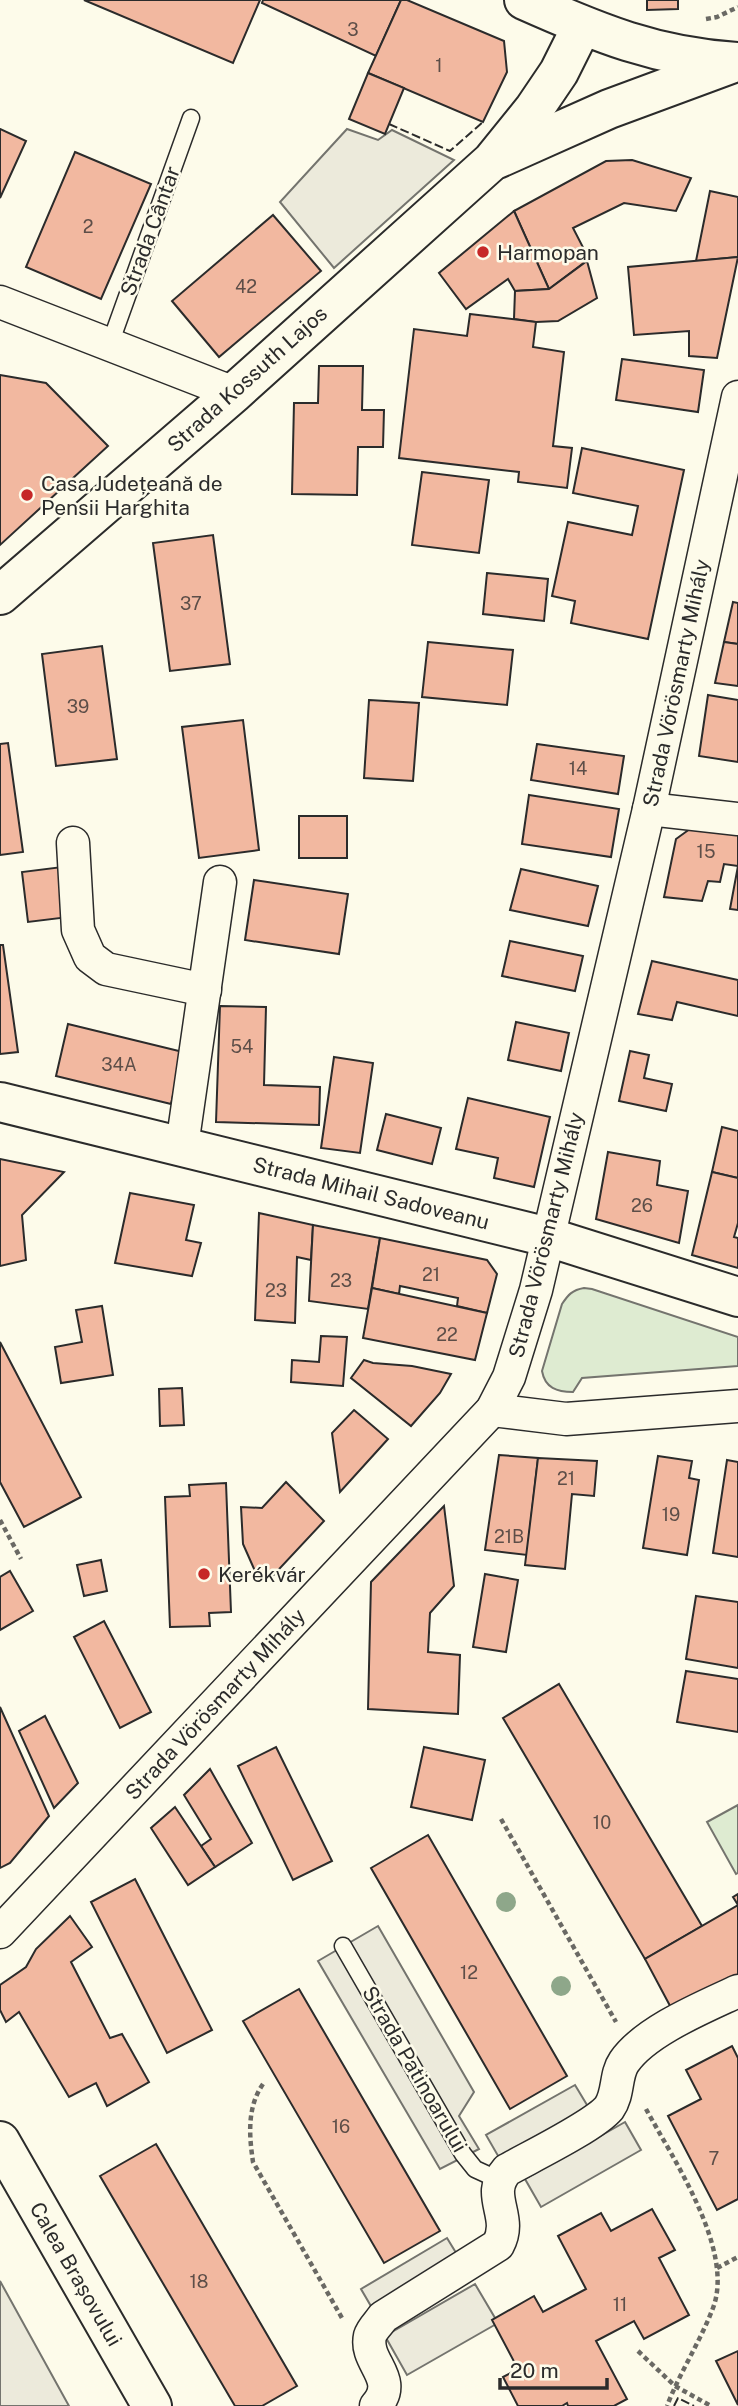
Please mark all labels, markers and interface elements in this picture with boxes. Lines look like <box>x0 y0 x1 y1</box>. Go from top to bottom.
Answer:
house number: 3 <box>347 19 359 40</box>
house number: 1 <box>435 55 443 76</box>
street label: Strada Cântar <box>115 163 185 299</box>
house number: 2 <box>83 216 93 237</box>
place label: Harmopan <box>497 240 599 265</box>
marker: Harmopan <box>475 244 491 260</box>
house number: 42 <box>235 276 257 297</box>
street label: Strada Kossuth Lajos <box>162 301 332 457</box>
place label: Casa Județeană de Pensii Harghita <box>41 471 223 520</box>
marker: Casa Județeană de Pensii Harghita <box>19 487 35 503</box>
street label: Strada Vörösmarty Mihály <box>638 557 714 809</box>
house number: 37 <box>180 593 202 614</box>
house number: 39 <box>67 696 89 717</box>
house number: 14 <box>569 758 587 779</box>
house number: 15 <box>697 841 715 862</box>
house number: 54 <box>231 1036 253 1057</box>
house number: 34A <box>101 1054 137 1075</box>
street label: Strada Vörösmarty Mihály <box>503 1110 589 1360</box>
street label: Strada Mihail Sadoveanu <box>250 1152 492 1234</box>
house number: 26 <box>631 1195 653 1216</box>
house number: 21 <box>422 1264 440 1285</box>
house number: 23 <box>330 1270 352 1291</box>
house number: 23 <box>265 1280 287 1301</box>
house number: 22 <box>436 1324 458 1345</box>
house number: 21 <box>557 1468 575 1489</box>
house number: 19 <box>662 1504 680 1525</box>
house number: 21B <box>494 1526 524 1547</box>
place label: Kerékvár <box>218 1562 306 1587</box>
marker: Kerékvár <box>196 1566 212 1582</box>
street label: Strada Vörösmarty Mihály <box>120 1603 310 1805</box>
house number: 10 <box>593 1812 611 1833</box>
house number: 12 <box>460 1962 478 1983</box>
street label: Strada Patinoarului <box>357 1981 473 2157</box>
house number: 16 <box>332 2116 350 2137</box>
house number: 7 <box>709 2148 719 2169</box>
street label: Calea Brașovului <box>25 2197 127 2351</box>
house number: 18 <box>190 2271 208 2292</box>
house number: 11 <box>613 2294 627 2315</box>
scale bar <box>500 2346 607 2390</box>
text: 20 m <box>510 2358 559 2383</box>

